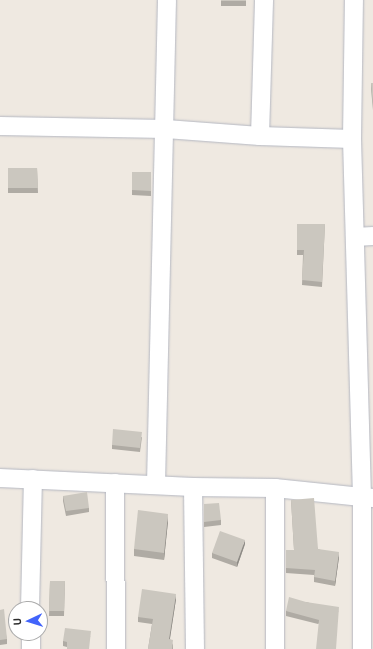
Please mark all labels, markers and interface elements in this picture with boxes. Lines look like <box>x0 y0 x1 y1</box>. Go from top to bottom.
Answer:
north arrow <box>8 601 48 641</box>
text: U <box>9 618 25 626</box>

